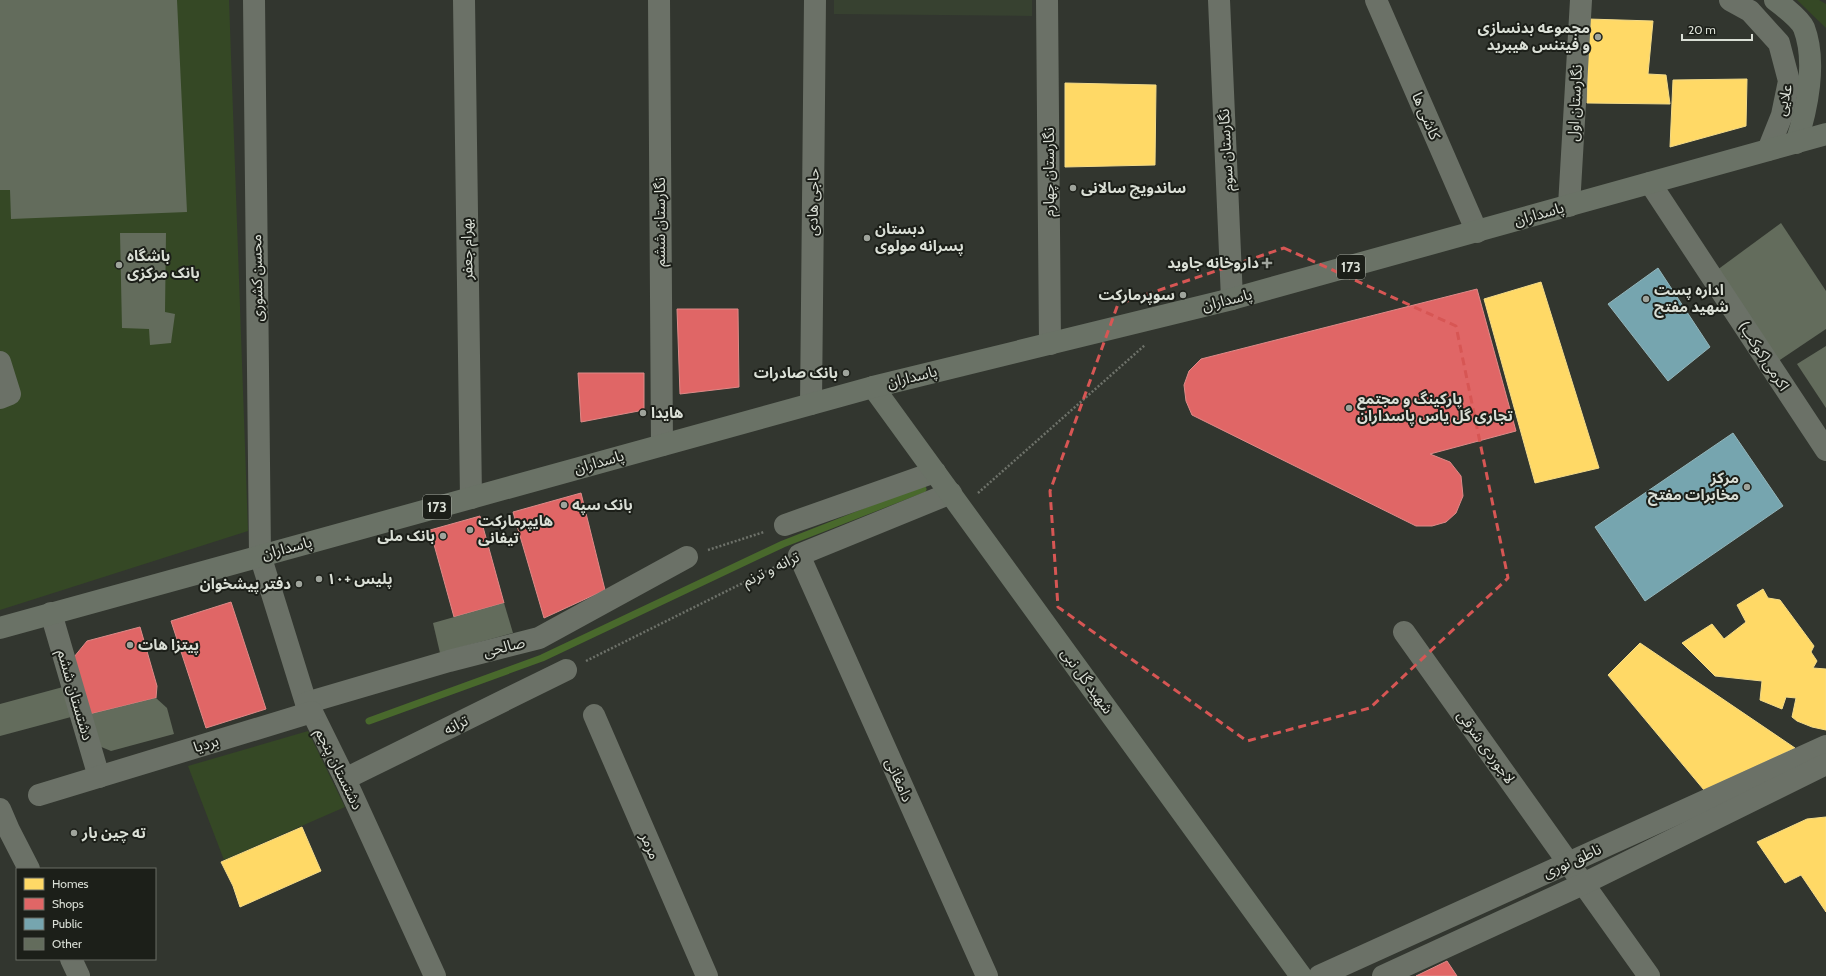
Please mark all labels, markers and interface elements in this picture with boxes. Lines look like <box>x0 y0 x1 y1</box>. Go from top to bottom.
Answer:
scale bar <box>1682 16 1752 42</box>
place label: مجموعه بدنسازی و فیتنس هیبرید <box>1478 19 1590 54</box>
text: 20 m <box>1688 22 1716 37</box>
marker: مجموعه بدنسازی و فیتنس هیبرید <box>1593 32 1603 42</box>
street label: نگارستان اول <box>1564 64 1586 142</box>
street label: علایی <box>1772 82 1796 118</box>
street label: کاشی ها <box>1408 90 1444 143</box>
street label: نگارستان سوم <box>1215 108 1239 192</box>
street label: نگارستان چهارم <box>1040 127 1060 217</box>
street label: حاجی هادی <box>803 168 823 236</box>
street label: نگارستان ششم <box>651 177 671 267</box>
place label: ساندویچ سالانی <box>1081 179 1186 199</box>
marker: ساندویچ سالانی <box>1068 183 1078 193</box>
street label: پاسداران <box>1512 198 1566 231</box>
street label: بهرام جعفر <box>457 218 479 281</box>
place label: دبستان پسرانه مولوی <box>875 220 964 256</box>
marker: دبستان پسرانه مولوی <box>862 233 872 243</box>
street label: محسن کشوری <box>247 234 267 322</box>
place label: باشگاه بانک مرکزی <box>127 247 200 282</box>
place label: داروخانه جاوید <box>1167 254 1259 272</box>
road number: 173 <box>1337 255 1365 279</box>
marker: داروخانه جاوید <box>1262 258 1272 268</box>
marker: باشگاه بانک مرکزی <box>114 260 124 270</box>
place label: اداره پست شهید مفتح <box>1654 281 1729 318</box>
street label: پاسداران <box>1200 285 1254 316</box>
place label: سوپرمارکت <box>1098 286 1175 305</box>
marker: سوپرمارکت <box>1178 290 1188 300</box>
marker: اداره پست شهید مفتح <box>1641 294 1651 304</box>
street label: اکرمی(کوکب) <box>1735 318 1793 394</box>
street label: پاسداران <box>885 362 939 393</box>
place label: بانک صادرات <box>754 364 838 382</box>
marker: بانک صادرات <box>841 368 851 378</box>
place label: پارکینگ و مجتمع تجاری گل یاس پاسداران <box>1357 390 1514 426</box>
marker: پارکینگ و مجتمع تجاری گل یاس پاسداران <box>1344 403 1354 413</box>
place label: هایدا <box>651 404 684 422</box>
marker: هایدا <box>638 408 648 418</box>
street label: پاسداران <box>572 446 626 479</box>
place label: مرکز مخابرات مفتح <box>1648 469 1739 506</box>
marker: مرکز مخابرات مفتح <box>1742 482 1752 492</box>
road number: 173 <box>423 495 451 519</box>
place label: بانک سپه <box>572 496 633 515</box>
marker: بانک سپه <box>559 500 569 510</box>
place label: هایپرمارکت تیفانی <box>478 512 553 547</box>
marker: هایپرمارکت تیفانی <box>465 525 475 535</box>
place label: بانک ملی <box>377 527 435 545</box>
marker: بانک ملی <box>438 531 448 541</box>
street label: پاسداران <box>260 533 314 564</box>
street label: ترانه و ترنم <box>740 548 803 592</box>
place label: پلیس +۱۰ <box>327 570 393 589</box>
marker: پلیس +۱۰ <box>314 574 324 584</box>
place label: دفتر پیشخوان <box>200 575 291 594</box>
marker: دفتر پیشخوان <box>294 579 304 589</box>
street label: صالحی <box>481 633 527 661</box>
place label: پیتزا هات <box>138 636 199 655</box>
marker: پیتزا هات <box>125 640 135 650</box>
street label: شهید گل نبی <box>1057 645 1117 718</box>
street label: دشتستان ششم <box>51 647 97 743</box>
street label: لاجوردی شرقی <box>1453 707 1519 787</box>
street label: ترانه <box>441 711 471 739</box>
street label: دشتستان پنجم <box>310 725 366 814</box>
street label: بردیا <box>191 732 221 756</box>
street label: دامغانی <box>881 755 917 805</box>
place label: ته چین بار <box>81 824 146 843</box>
marker: ته چین بار <box>69 828 79 838</box>
street label: مرمر <box>636 829 664 862</box>
street label: ناطق نوری <box>1540 840 1604 883</box>
legend <box>16 868 156 960</box>
text: Homes <box>52 876 89 891</box>
text: Shops <box>52 896 84 911</box>
text: Public <box>52 916 83 931</box>
text: Other <box>52 936 82 951</box>

